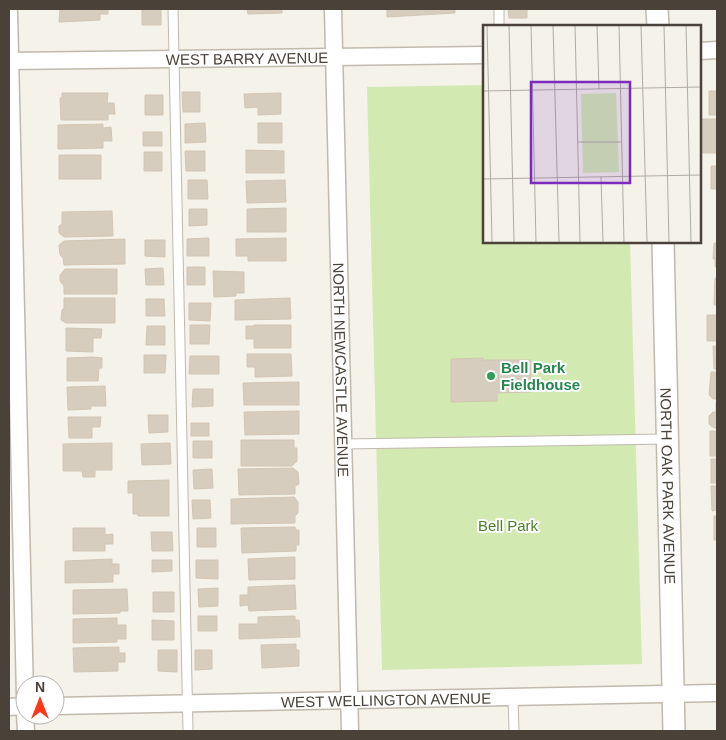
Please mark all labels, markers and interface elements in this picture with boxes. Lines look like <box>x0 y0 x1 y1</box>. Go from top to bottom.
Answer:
inset map <box>483 25 701 242</box>
street label: WEST BARRY AVENUE <box>166 48 328 68</box>
street label: NORTH NEWCASTLE AVENUE <box>330 262 353 477</box>
place label: Bell Park Fieldhouse <box>501 359 580 393</box>
marker: Bell Park Fieldhouse <box>485 370 497 382</box>
street label: NORTH OAK PARK AVENUE <box>658 387 679 585</box>
park label: Bell Park <box>478 517 539 534</box>
north arrow <box>15 675 65 725</box>
text: N <box>35 679 45 695</box>
street label: WEST WELLINGTON AVENUE <box>281 689 491 710</box>

